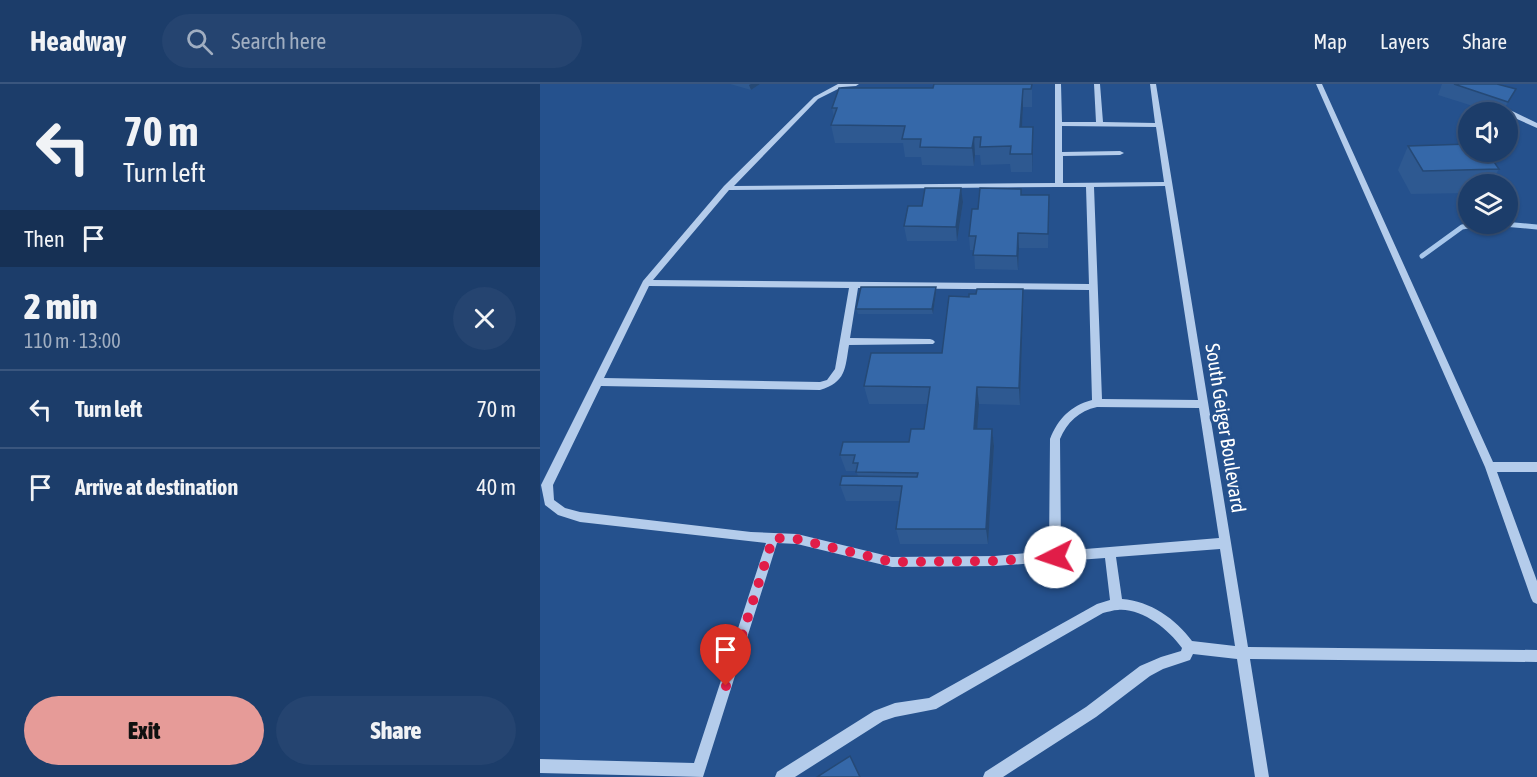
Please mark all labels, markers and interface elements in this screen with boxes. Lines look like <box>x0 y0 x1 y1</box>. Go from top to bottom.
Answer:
search box <box>162 14 582 68</box>
text: Headway <box>30 25 126 57</box>
icon: search <box>183 25 216 58</box>
text: Search here <box>231 28 326 54</box>
text: Map <box>1313 29 1347 53</box>
text: Layers <box>1380 29 1430 53</box>
text: Share <box>1463 29 1507 53</box>
map controls <box>1458 102 1518 234</box>
button: sound <box>1458 102 1518 162</box>
text: 70 m <box>123 107 198 155</box>
icon: left <box>24 108 102 186</box>
text: Turn left <box>123 157 206 188</box>
button: layers <box>1458 174 1518 234</box>
icon: arrive <box>77 222 110 255</box>
text: Then <box>24 226 65 252</box>
text: 2 min <box>24 285 98 327</box>
button: close <box>453 287 516 350</box>
text: 110 m · 13:00 <box>24 329 121 352</box>
street label: South Geiger Boulevard <box>1201 342 1251 514</box>
icon: left <box>24 393 57 426</box>
text: Turn left <box>75 396 142 422</box>
text: 70 m <box>476 396 516 422</box>
icon: arrive <box>24 471 57 504</box>
text: Arrive at destination <box>75 474 238 500</box>
text: 40 m <box>476 474 516 500</box>
position arrow <box>1023 525 1087 589</box>
pin <box>700 624 751 686</box>
icon: arrive <box>709 633 742 666</box>
button: Exit <box>24 696 264 765</box>
button: Share <box>276 696 516 765</box>

